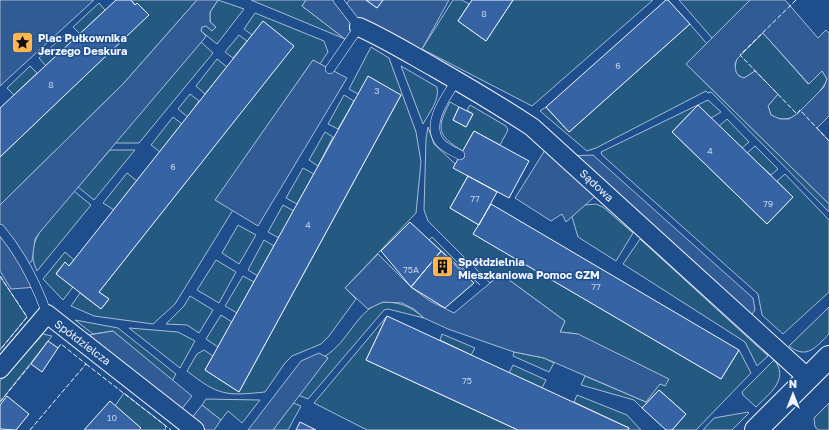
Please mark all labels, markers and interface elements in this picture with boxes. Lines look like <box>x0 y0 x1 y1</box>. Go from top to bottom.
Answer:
house number: 8 <box>481 8 487 19</box>
place icon: Plac Pułkownika Jerzego Deskura <box>10 30 36 56</box>
place label: Plac Pułkownika Jerzego Deskura <box>38 31 127 57</box>
house number: 6 <box>615 60 621 71</box>
house number: 8 <box>48 79 54 90</box>
house number: 3 <box>374 85 380 96</box>
house number: 4 <box>707 145 713 156</box>
house number: 6 <box>170 161 176 172</box>
street label: Sądowa <box>577 166 617 204</box>
house number: 77 <box>470 193 480 204</box>
house number: 79 <box>763 198 773 209</box>
house number: 4 <box>305 219 311 230</box>
building icon: Spółdzielnia Mieszkaniowa Pomoc GZM <box>430 254 456 280</box>
place label: Spółdzielnia Mieszkaniowa Pomoc GZM <box>458 255 600 281</box>
house number: 75A <box>403 264 419 275</box>
house number: 77 <box>591 281 601 292</box>
street label: Spółdzielcza <box>52 317 114 367</box>
north arrow <box>773 374 813 414</box>
house number: 75 <box>462 375 472 386</box>
text: N <box>789 377 797 390</box>
house number: 10 <box>107 412 117 423</box>

